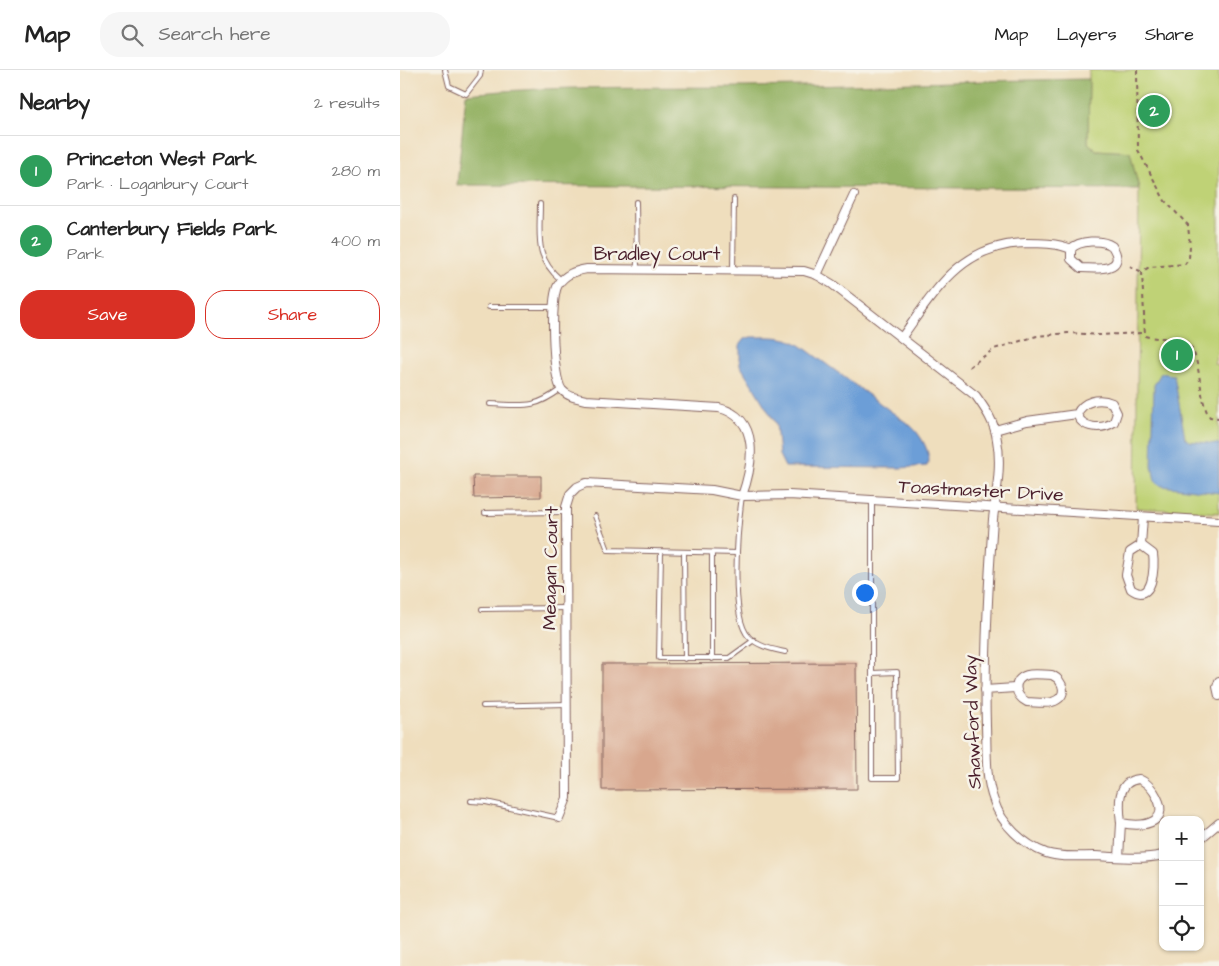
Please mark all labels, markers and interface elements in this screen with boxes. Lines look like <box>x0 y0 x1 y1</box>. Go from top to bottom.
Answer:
search box <box>100 12 450 57</box>
text: Map <box>25 18 70 52</box>
icon: search <box>118 21 146 49</box>
text: Search here <box>158 21 271 48</box>
text: Map <box>994 22 1028 47</box>
text: Layers <box>1056 22 1117 47</box>
text: Share <box>1145 22 1194 47</box>
text: Nearby <box>20 88 90 117</box>
text: 2 results <box>314 92 380 114</box>
pin: 2 <box>1138 92 1170 130</box>
text: Princeton West Park <box>67 146 257 173</box>
text: 1 <box>35 160 37 182</box>
text: 280 m <box>332 160 380 182</box>
text: Park · Loganbury Court <box>67 173 248 195</box>
text: Canterbury Fields Park <box>67 216 277 243</box>
text: 2 <box>31 230 41 252</box>
text: 400 m <box>330 230 380 252</box>
street label: Bradley Court <box>594 241 721 269</box>
text: Park <box>67 243 104 265</box>
button: Save <box>20 290 195 339</box>
button: Share <box>205 290 380 339</box>
pin: 1 <box>1161 336 1193 374</box>
street label: Toastmaster Drive <box>898 473 1064 509</box>
street label: Meagan Court <box>536 505 567 630</box>
your location <box>852 580 878 606</box>
street label: Shawford Way <box>957 654 990 790</box>
map controls <box>1159 816 1204 951</box>
button: + <box>1159 816 1204 861</box>
button: − <box>1159 861 1204 906</box>
button: locate <box>1159 906 1204 951</box>

